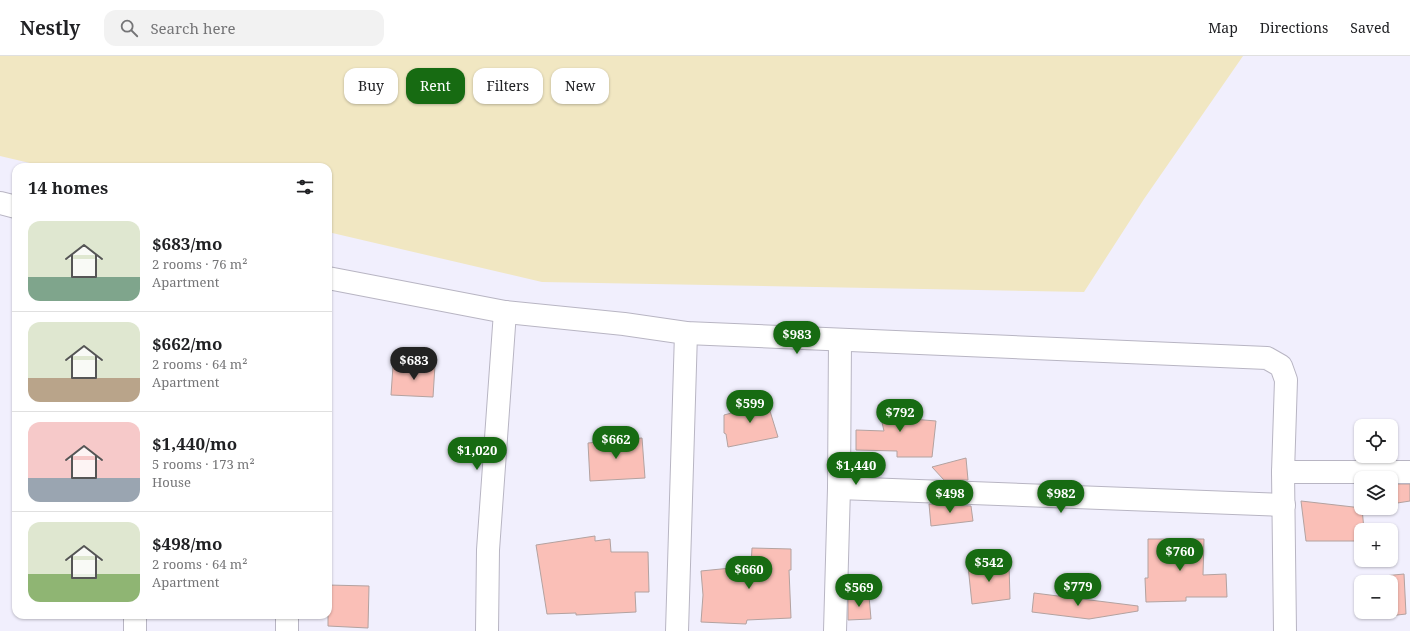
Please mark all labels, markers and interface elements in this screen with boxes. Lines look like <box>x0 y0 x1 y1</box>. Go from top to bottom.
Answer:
search box <box>104 10 384 46</box>
text: Nestly <box>20 15 80 41</box>
icon: search <box>118 17 140 39</box>
text: Search here <box>150 18 236 38</box>
text: Map <box>1208 18 1238 37</box>
text: Directions <box>1260 18 1328 37</box>
text: Saved <box>1350 18 1390 37</box>
chip: Buy <box>344 68 398 104</box>
chip: Rent <box>406 68 465 104</box>
chip: Filters <box>473 68 543 104</box>
chip: New <box>551 68 609 104</box>
text: 14 homes <box>28 176 108 199</box>
icon: filters <box>294 176 316 198</box>
text: $683/mo <box>152 232 223 255</box>
icon: home <box>60 237 108 285</box>
text: 2 rooms · 76 m² <box>152 255 247 273</box>
text: Apartment <box>152 273 219 291</box>
pin: $983 <box>773 321 821 355</box>
text: $983 <box>782 325 812 343</box>
text: $662/mo <box>152 332 223 355</box>
icon: home <box>60 338 108 386</box>
pin: $683 <box>390 347 438 381</box>
text: $683 <box>399 351 429 369</box>
text: 2 rooms · 64 m² <box>152 355 247 373</box>
text: Apartment <box>152 373 219 391</box>
pin: $599 <box>726 390 774 424</box>
text: $599 <box>735 394 765 412</box>
pin: $792 <box>876 399 924 433</box>
text: $792 <box>885 403 915 421</box>
map controls <box>1354 419 1398 619</box>
button: locate <box>1354 419 1398 463</box>
pin: $662 <box>592 426 640 460</box>
text: $662 <box>601 430 631 448</box>
text: $1,440/mo <box>152 432 237 455</box>
pin: $1,020 <box>444 437 510 471</box>
icon: home <box>60 438 108 486</box>
text: $1,020 <box>457 441 497 459</box>
pin: $1,440 <box>823 452 889 486</box>
text: 5 rooms · 173 m² <box>152 455 255 473</box>
text: $1,440 <box>836 456 876 474</box>
button: layers <box>1354 471 1398 515</box>
text: House <box>152 473 191 491</box>
pin: $498 <box>926 480 974 514</box>
pin: $982 <box>1037 480 1085 514</box>
text: $498 <box>935 484 965 502</box>
text: $982 <box>1046 484 1076 502</box>
button: + <box>1354 523 1398 567</box>
text: $498/mo <box>152 532 223 555</box>
icon: home <box>60 538 108 586</box>
pin: $760 <box>1156 538 1204 572</box>
text: $760 <box>1165 542 1195 560</box>
pin: $542 <box>965 549 1013 583</box>
text: $542 <box>974 553 1004 571</box>
text: 2 rooms · 64 m² <box>152 555 247 573</box>
pin: $660 <box>725 556 773 590</box>
text: $660 <box>734 560 764 578</box>
text: Apartment <box>152 573 219 591</box>
pin: $779 <box>1054 573 1102 607</box>
pin: $569 <box>835 574 883 608</box>
button: − <box>1354 575 1398 619</box>
text: $779 <box>1063 577 1093 595</box>
text: $569 <box>844 578 874 596</box>

